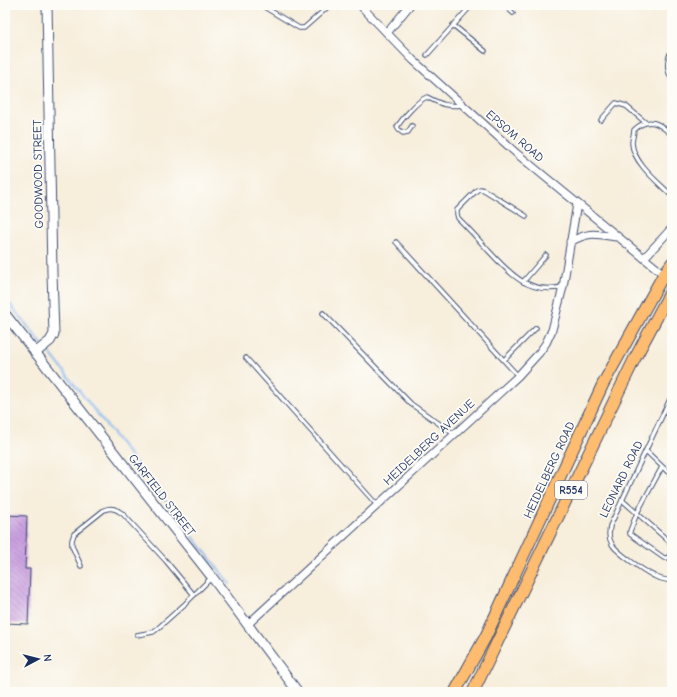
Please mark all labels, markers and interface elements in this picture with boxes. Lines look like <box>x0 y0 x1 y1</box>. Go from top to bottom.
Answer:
street label: EPSOM ROAD <box>483 107 547 165</box>
street label: GOODWOOD STREET <box>30 119 46 229</box>
street label: HEIDELBERG AVENUE <box>381 396 477 488</box>
street label: HEIDELBERG ROAD <box>520 419 578 521</box>
street label: LEONARD ROAD <box>596 438 646 520</box>
street label: GARFIELD STREET <box>126 451 199 539</box>
road number: R554 <box>555 481 587 499</box>
north arrow <box>18 639 58 679</box>
text: N <box>41 653 54 662</box>

